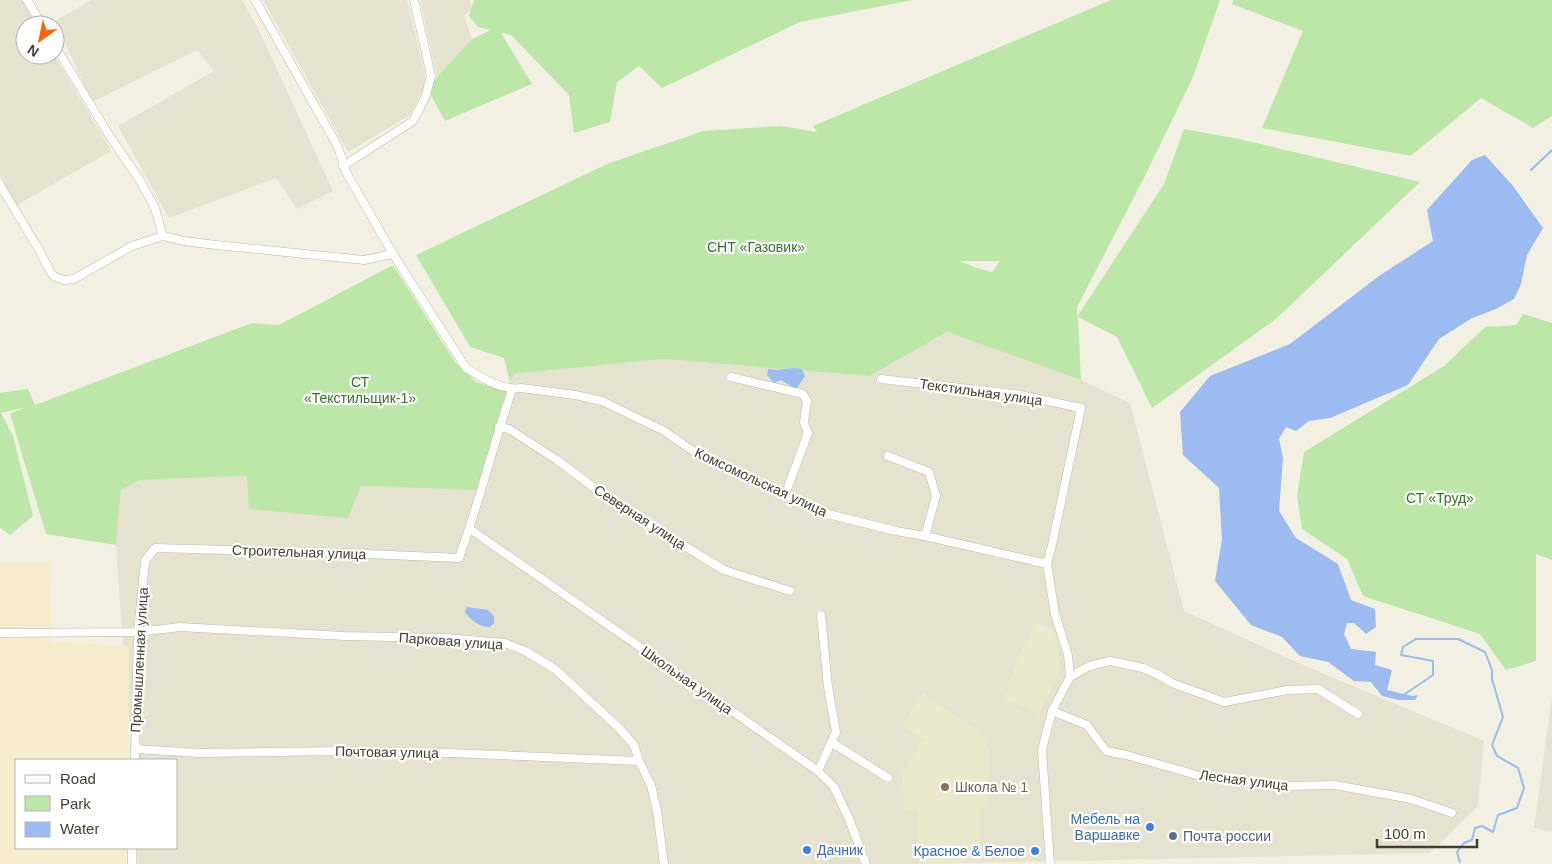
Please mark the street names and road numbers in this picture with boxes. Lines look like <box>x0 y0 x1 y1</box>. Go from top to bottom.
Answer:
street label: Текстильная улица <box>918 375 1044 409</box>
street label: Комсомольская улица <box>692 444 830 520</box>
street label: Северная улица <box>591 481 689 553</box>
street label: Строительная улица <box>232 542 367 562</box>
street label: Промышленная улица <box>127 587 151 733</box>
street label: Парковая улица <box>398 629 504 653</box>
street label: Школьная улица <box>638 643 736 718</box>
street label: Почтовая улица <box>335 743 439 761</box>
street label: Лесная улица <box>1199 767 1290 793</box>

